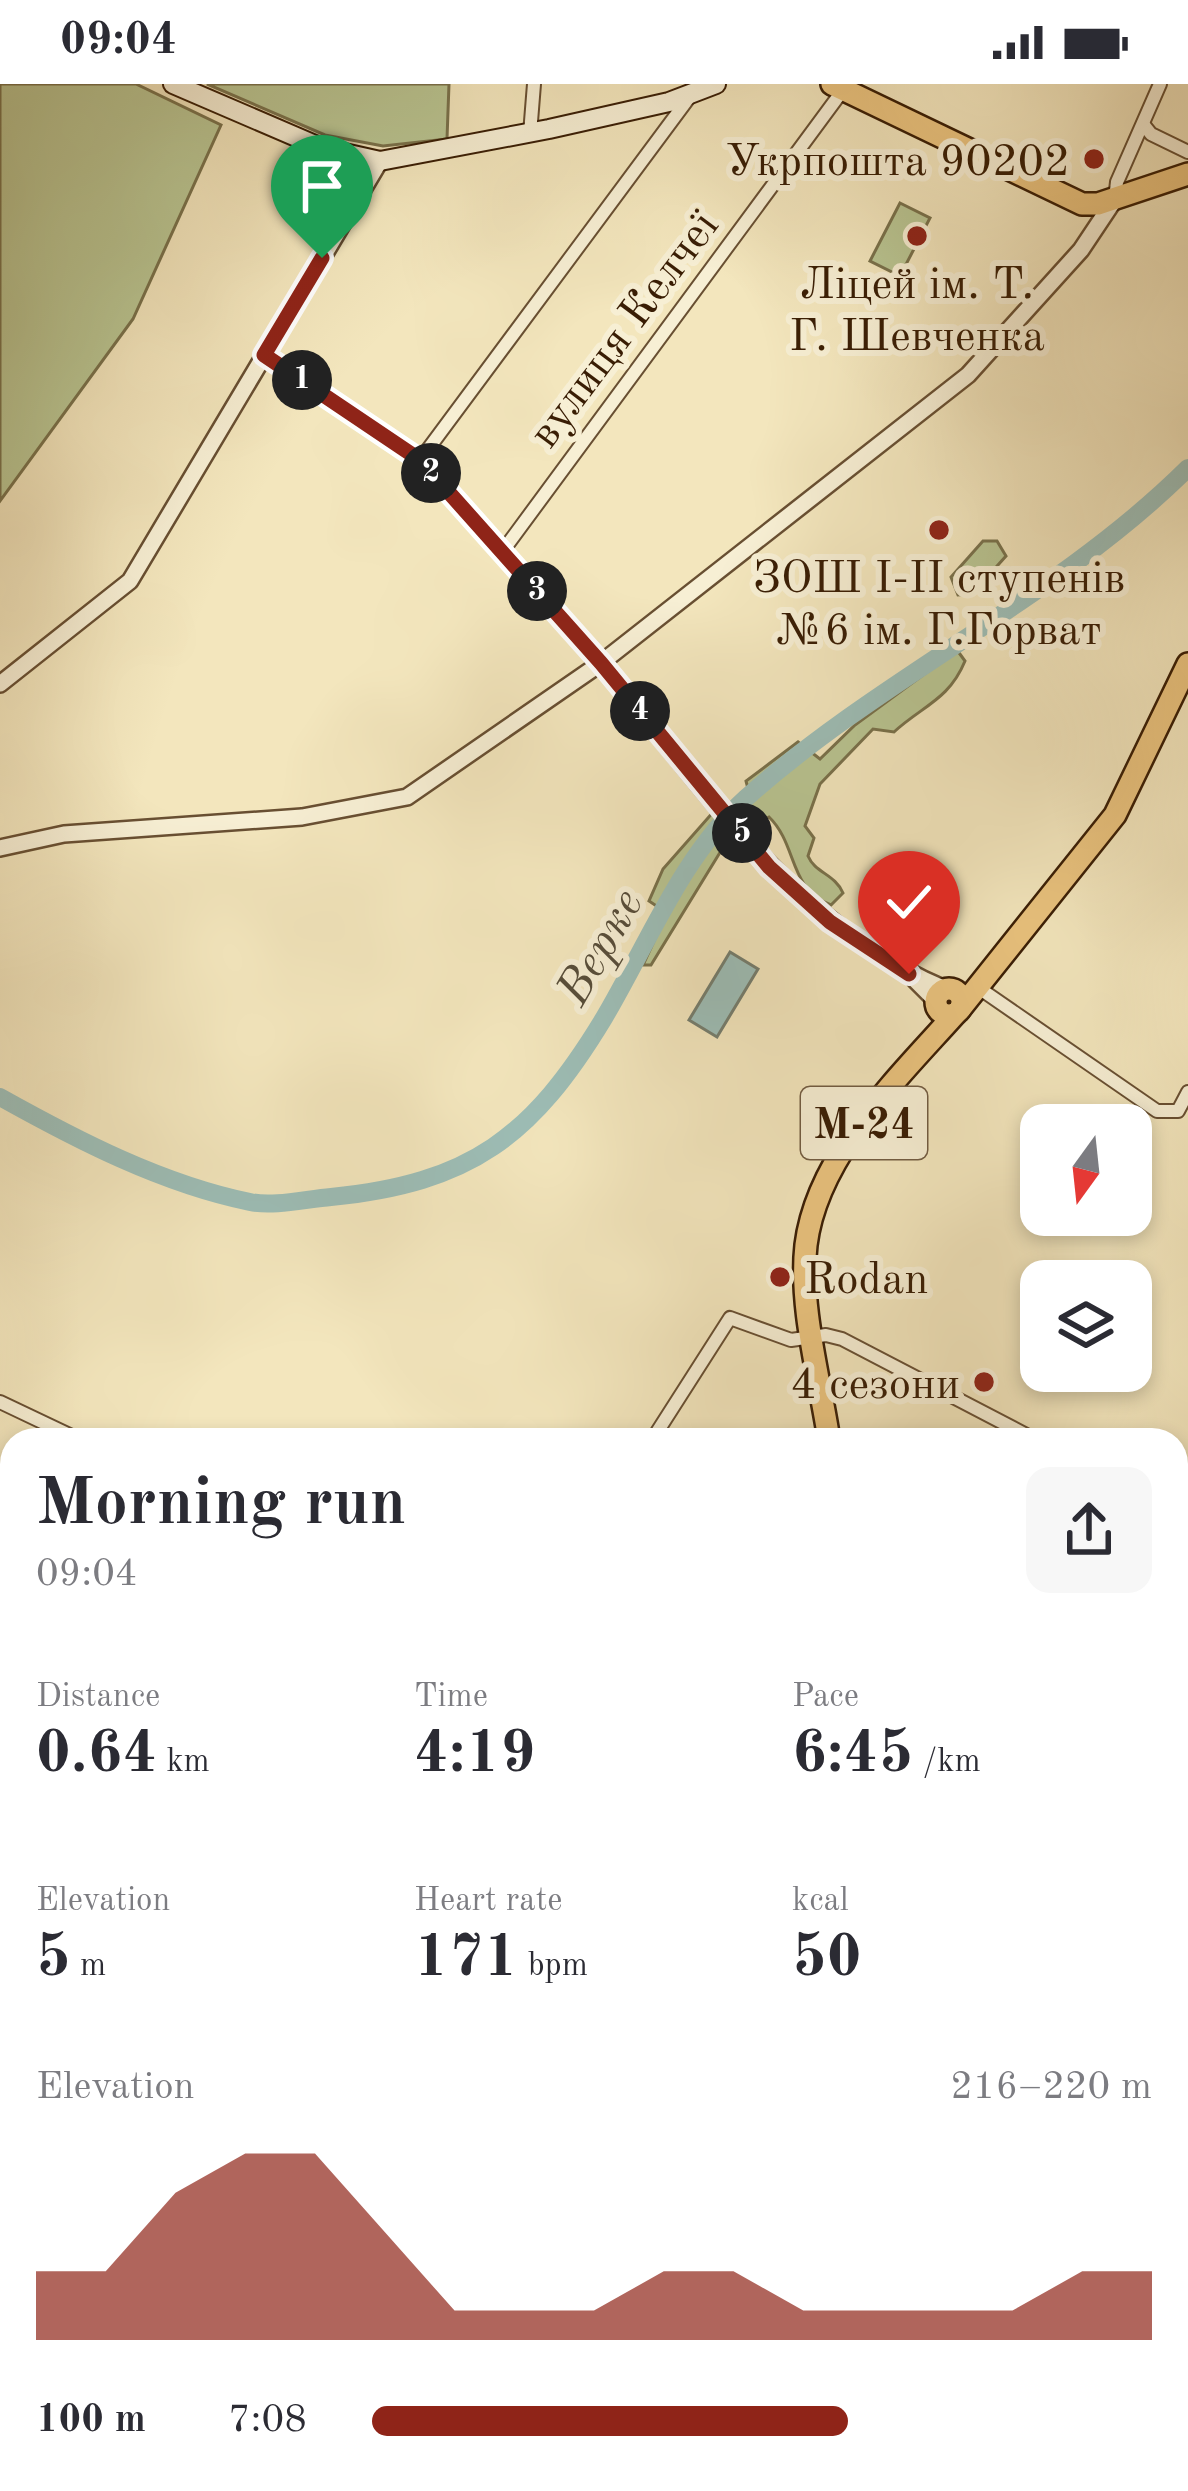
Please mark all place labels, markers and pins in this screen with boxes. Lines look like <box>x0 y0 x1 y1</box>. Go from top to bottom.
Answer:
pin <box>271 135 373 258</box>
place label: Укрпошта 90202 <box>725 141 1070 186</box>
marker: Укрпошта 90202 <box>1081 146 1107 172</box>
marker: Ліцей ім. Т. Г. Шевченка <box>904 223 930 249</box>
place label: Ліцей ім. Т. Г. Шевченка <box>789 264 1045 361</box>
pin: 1 <box>272 350 332 410</box>
pin: 2 <box>401 443 461 503</box>
marker: ЗОШ І-ІІ ступенів №6 ім. Г.Горват <box>926 517 952 543</box>
place label: ЗОШ І-ІІ ступенів №6 ім. Г.Горват <box>753 558 1125 655</box>
pin: 3 <box>507 561 567 621</box>
pin: 4 <box>610 681 670 741</box>
pin: 5 <box>712 803 772 863</box>
pin <box>858 851 960 974</box>
place label: Rodan <box>804 1259 929 1304</box>
marker: Rodan <box>767 1264 793 1290</box>
place label: 4 сезони <box>790 1364 960 1409</box>
marker: 4 сезони <box>971 1369 997 1395</box>

